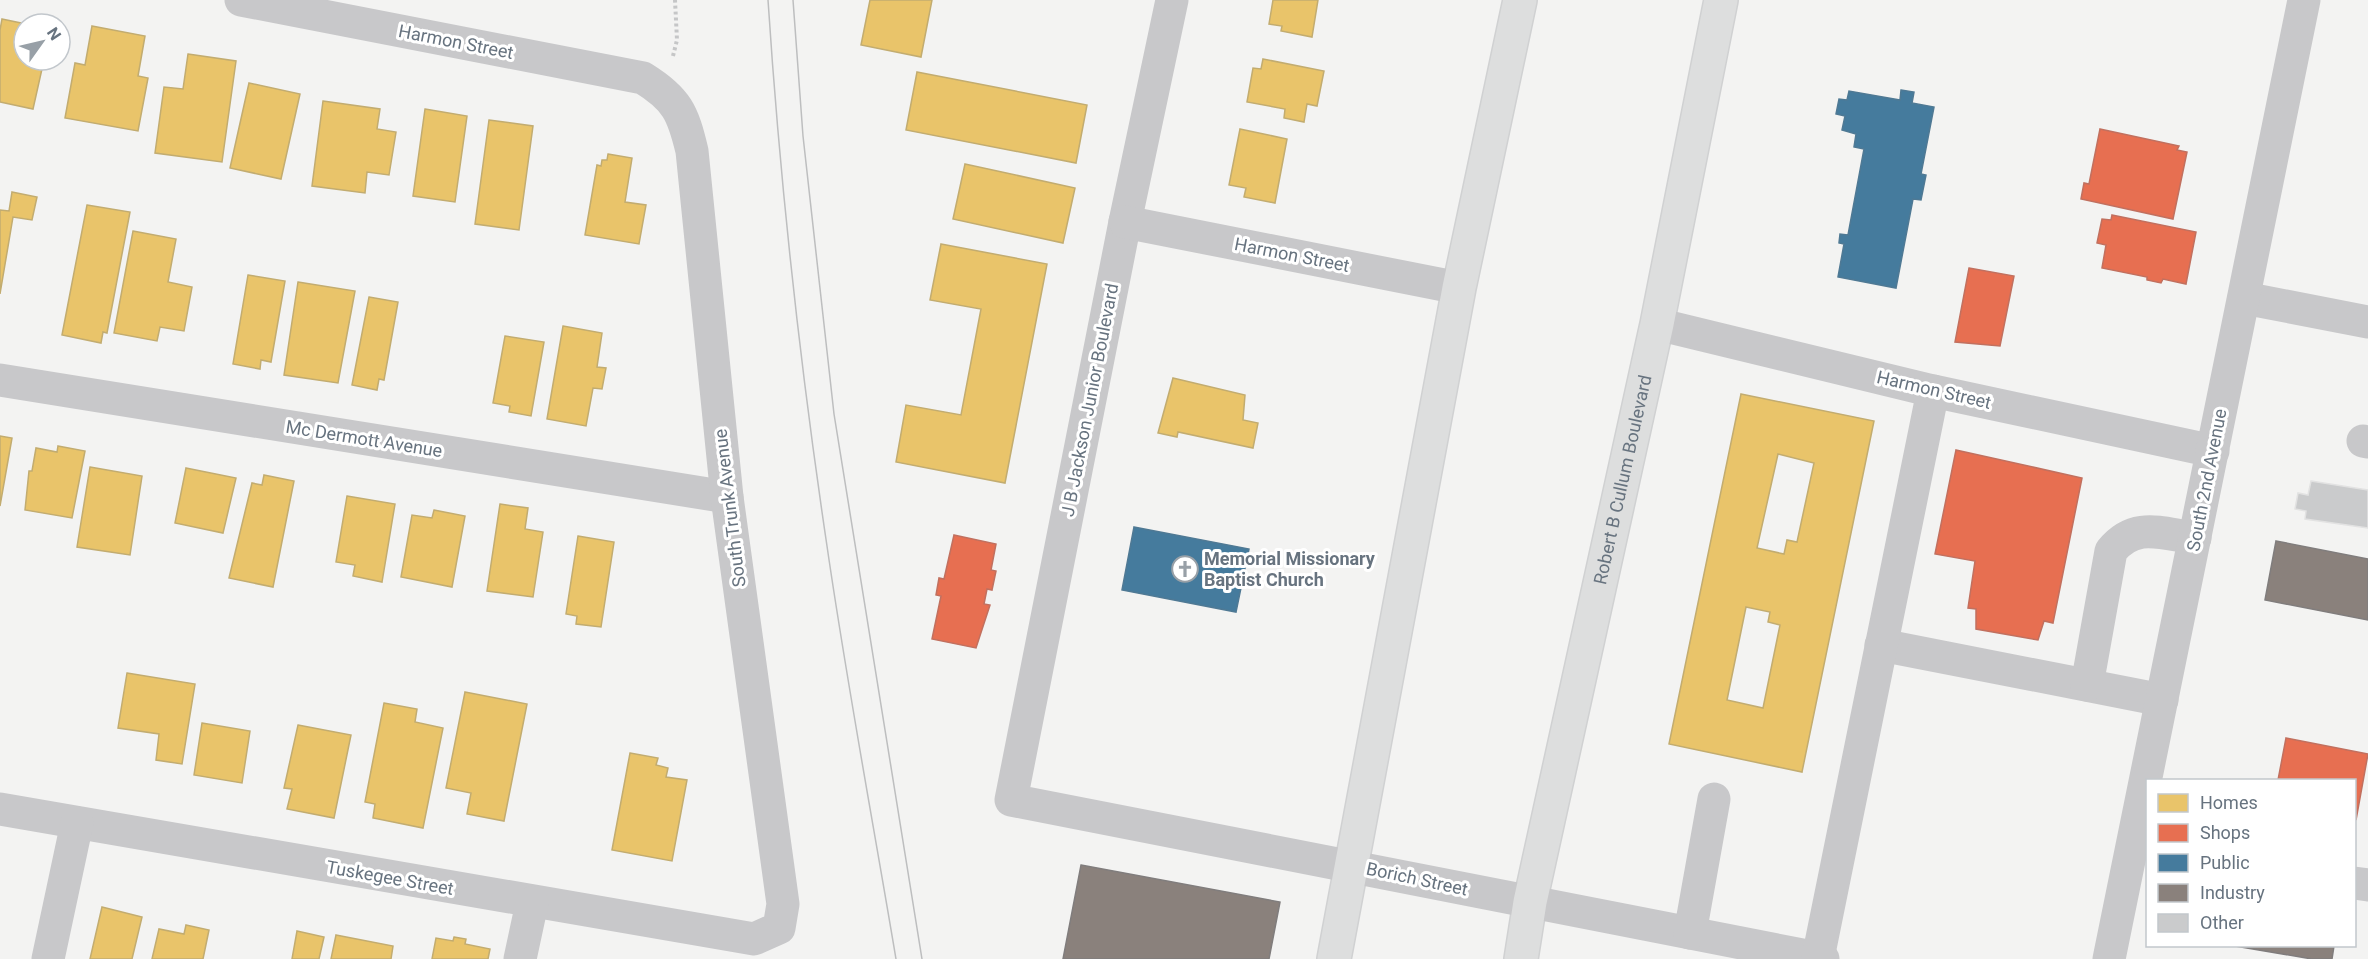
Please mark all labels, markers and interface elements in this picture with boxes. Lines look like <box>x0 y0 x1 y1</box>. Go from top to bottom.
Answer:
north arrow <box>12 12 72 72</box>
street label: Harmon Street <box>397 20 515 63</box>
text: N <box>43 24 65 44</box>
street label: Harmon Street <box>1233 233 1351 276</box>
street label: J B Jackson Junior Boulevard <box>1057 282 1122 518</box>
street label: Harmon Street <box>1875 366 1993 413</box>
street label: Robert B Cullum Boulevard <box>1589 373 1655 586</box>
street label: South 2nd Avenue <box>2182 407 2231 553</box>
street label: Mc Dermott Avenue <box>284 416 444 461</box>
street label: South Trunk Avenue <box>709 428 750 588</box>
place label: Memorial Missionary Baptist Church <box>1204 548 1376 590</box>
church icon: Memorial Missionary Baptist Church <box>1170 554 1200 584</box>
legend <box>2146 779 2356 947</box>
text: Homes <box>2200 792 2258 813</box>
text: Shops <box>2200 822 2250 843</box>
text: Public <box>2200 852 2250 873</box>
street label: Tuskegee Street <box>325 856 455 899</box>
street label: Borich Street <box>1364 858 1470 900</box>
text: Industry <box>2200 882 2265 903</box>
text: Other <box>2200 912 2244 933</box>

